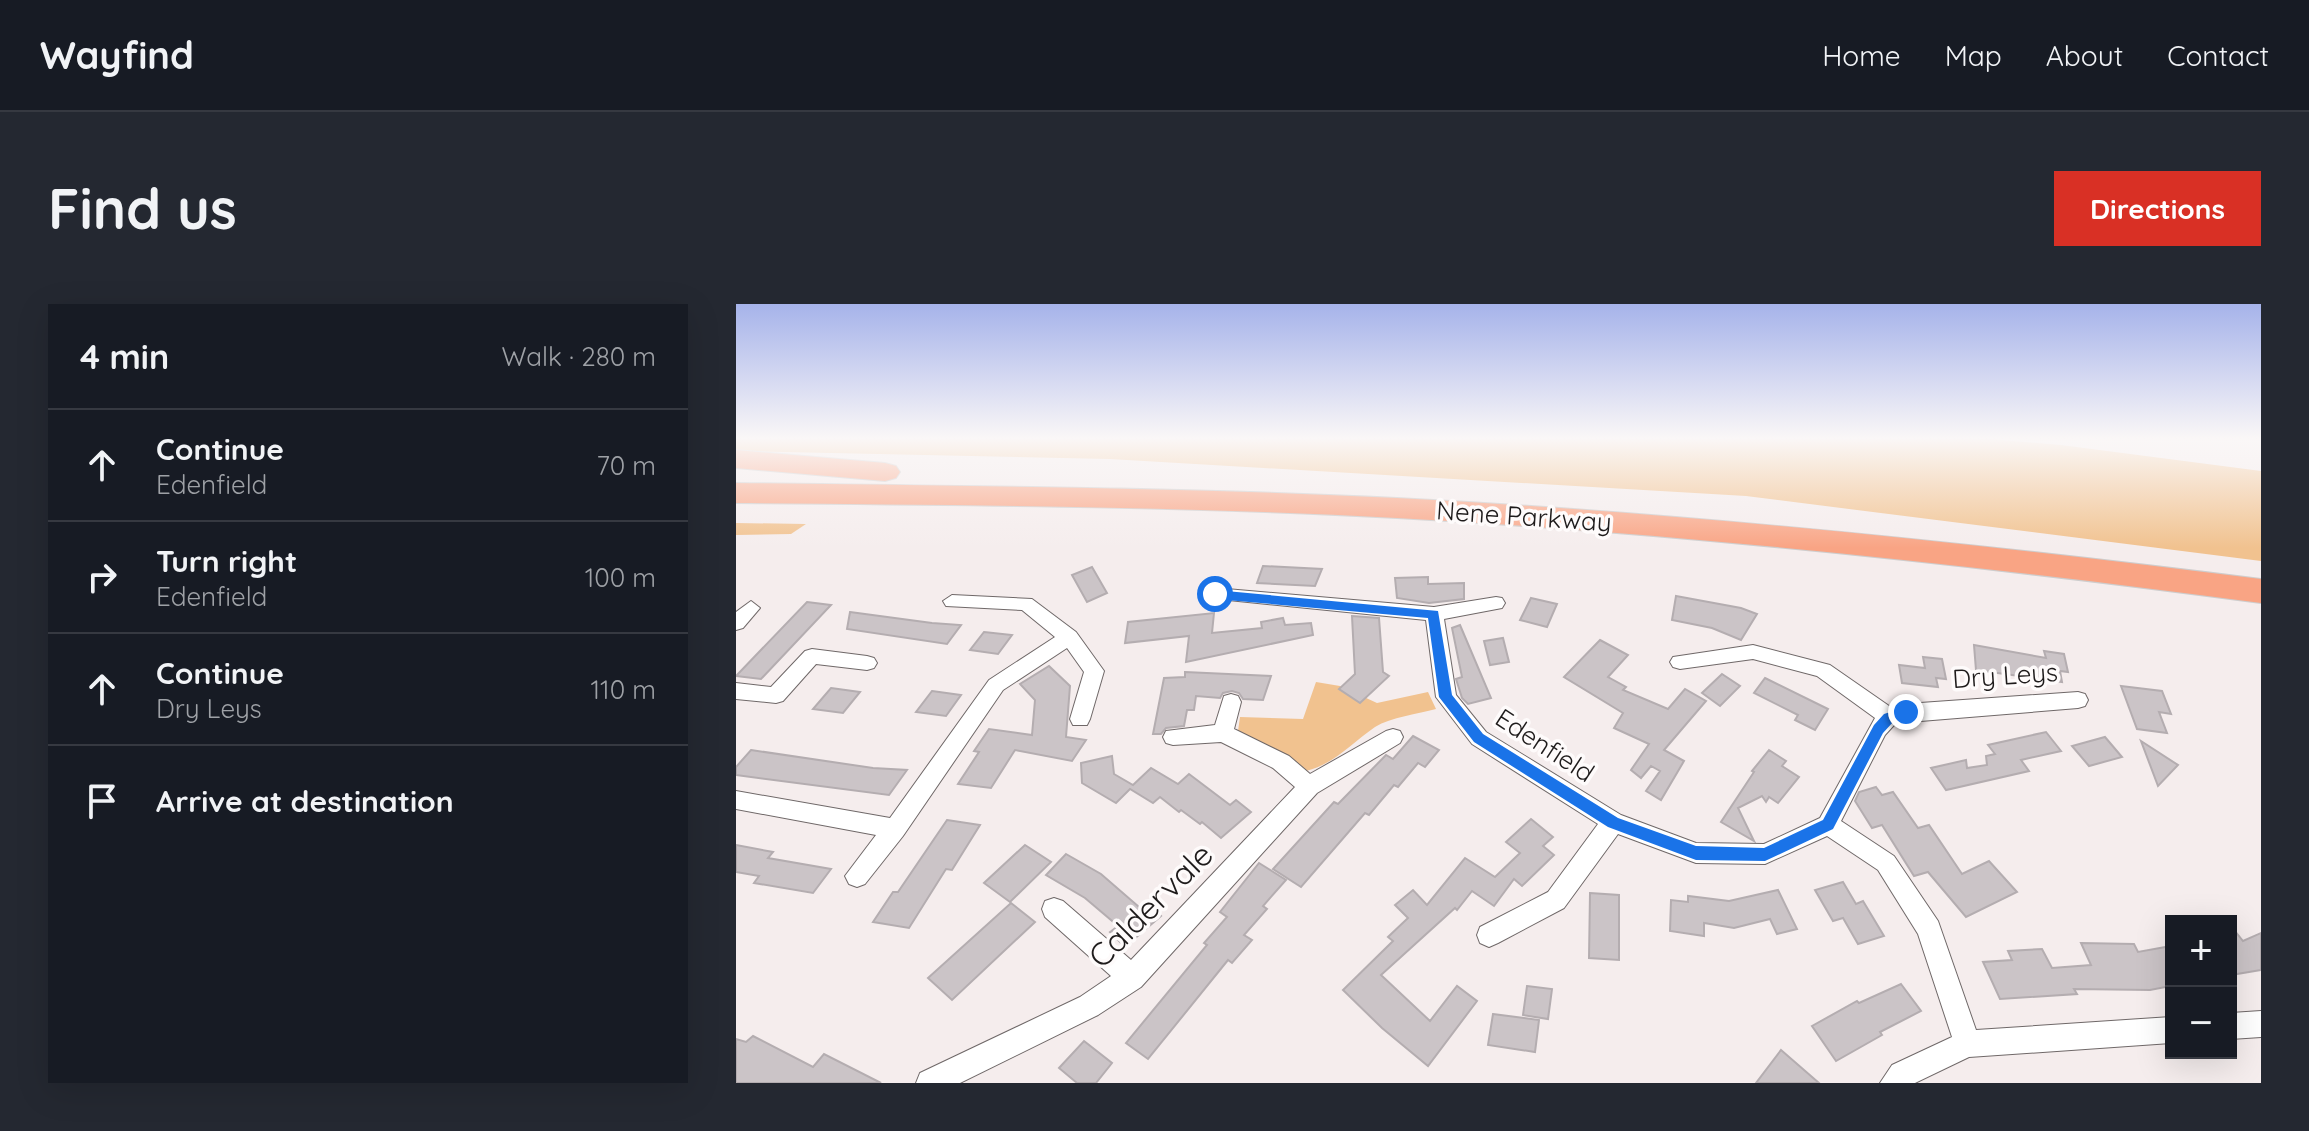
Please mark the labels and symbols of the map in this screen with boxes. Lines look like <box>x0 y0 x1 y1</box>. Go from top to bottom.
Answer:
street label: Nene Parkway <box>1435 493 1613 539</box>
route start <box>1197 576 1233 612</box>
street label: Dry Leys <box>1951 655 2059 695</box>
route end <box>1888 694 1924 730</box>
street label: Edenfield <box>1489 701 1601 789</box>
street label: Caldervale <box>1079 834 1221 976</box>

